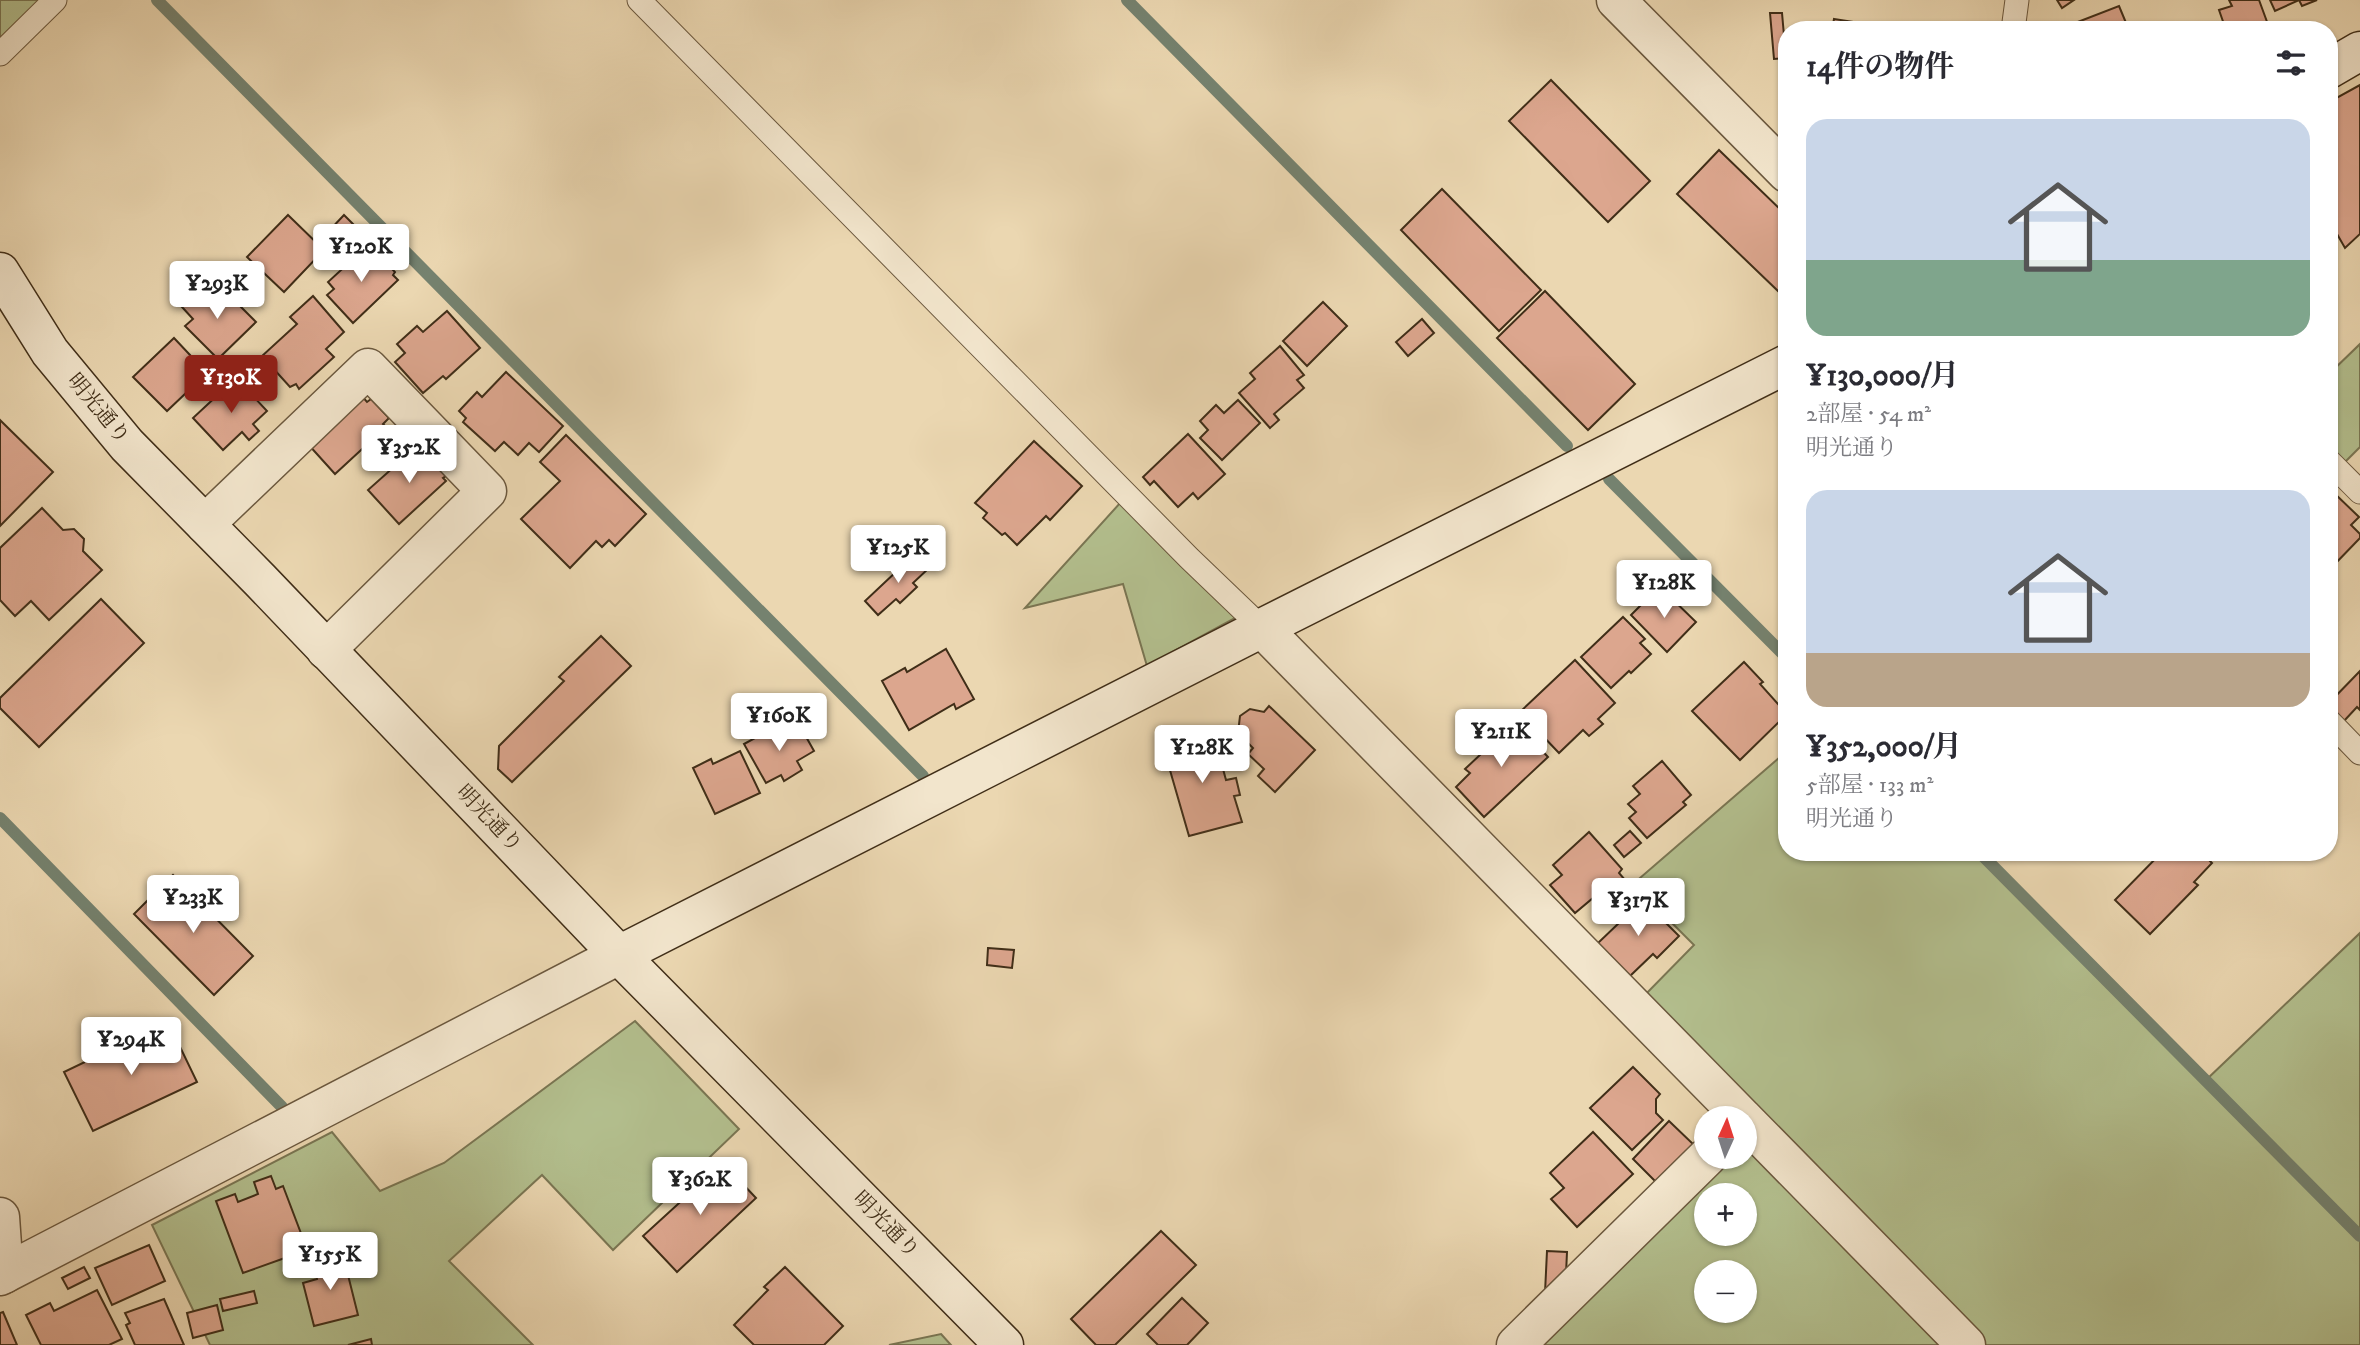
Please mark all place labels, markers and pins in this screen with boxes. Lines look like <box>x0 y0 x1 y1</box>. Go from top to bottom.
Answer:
pin: ¥120K <box>312 224 410 284</box>
pin: ¥293K <box>168 262 266 321</box>
pin: ¥130K <box>182 356 280 415</box>
pin: ¥352K <box>360 426 458 485</box>
pin: ¥125K <box>849 526 947 585</box>
pin: ¥128K <box>1615 560 1713 620</box>
pin: ¥160K <box>730 694 828 753</box>
pin: ¥211K <box>1452 710 1550 769</box>
pin: ¥128K <box>1153 726 1251 785</box>
pin: ¥233K <box>144 876 242 935</box>
pin: ¥317K <box>1589 878 1687 938</box>
pin: ¥294K <box>82 1018 180 1077</box>
pin: ¥362K <box>651 1158 749 1217</box>
pin: ¥155K <box>281 1232 379 1292</box>

